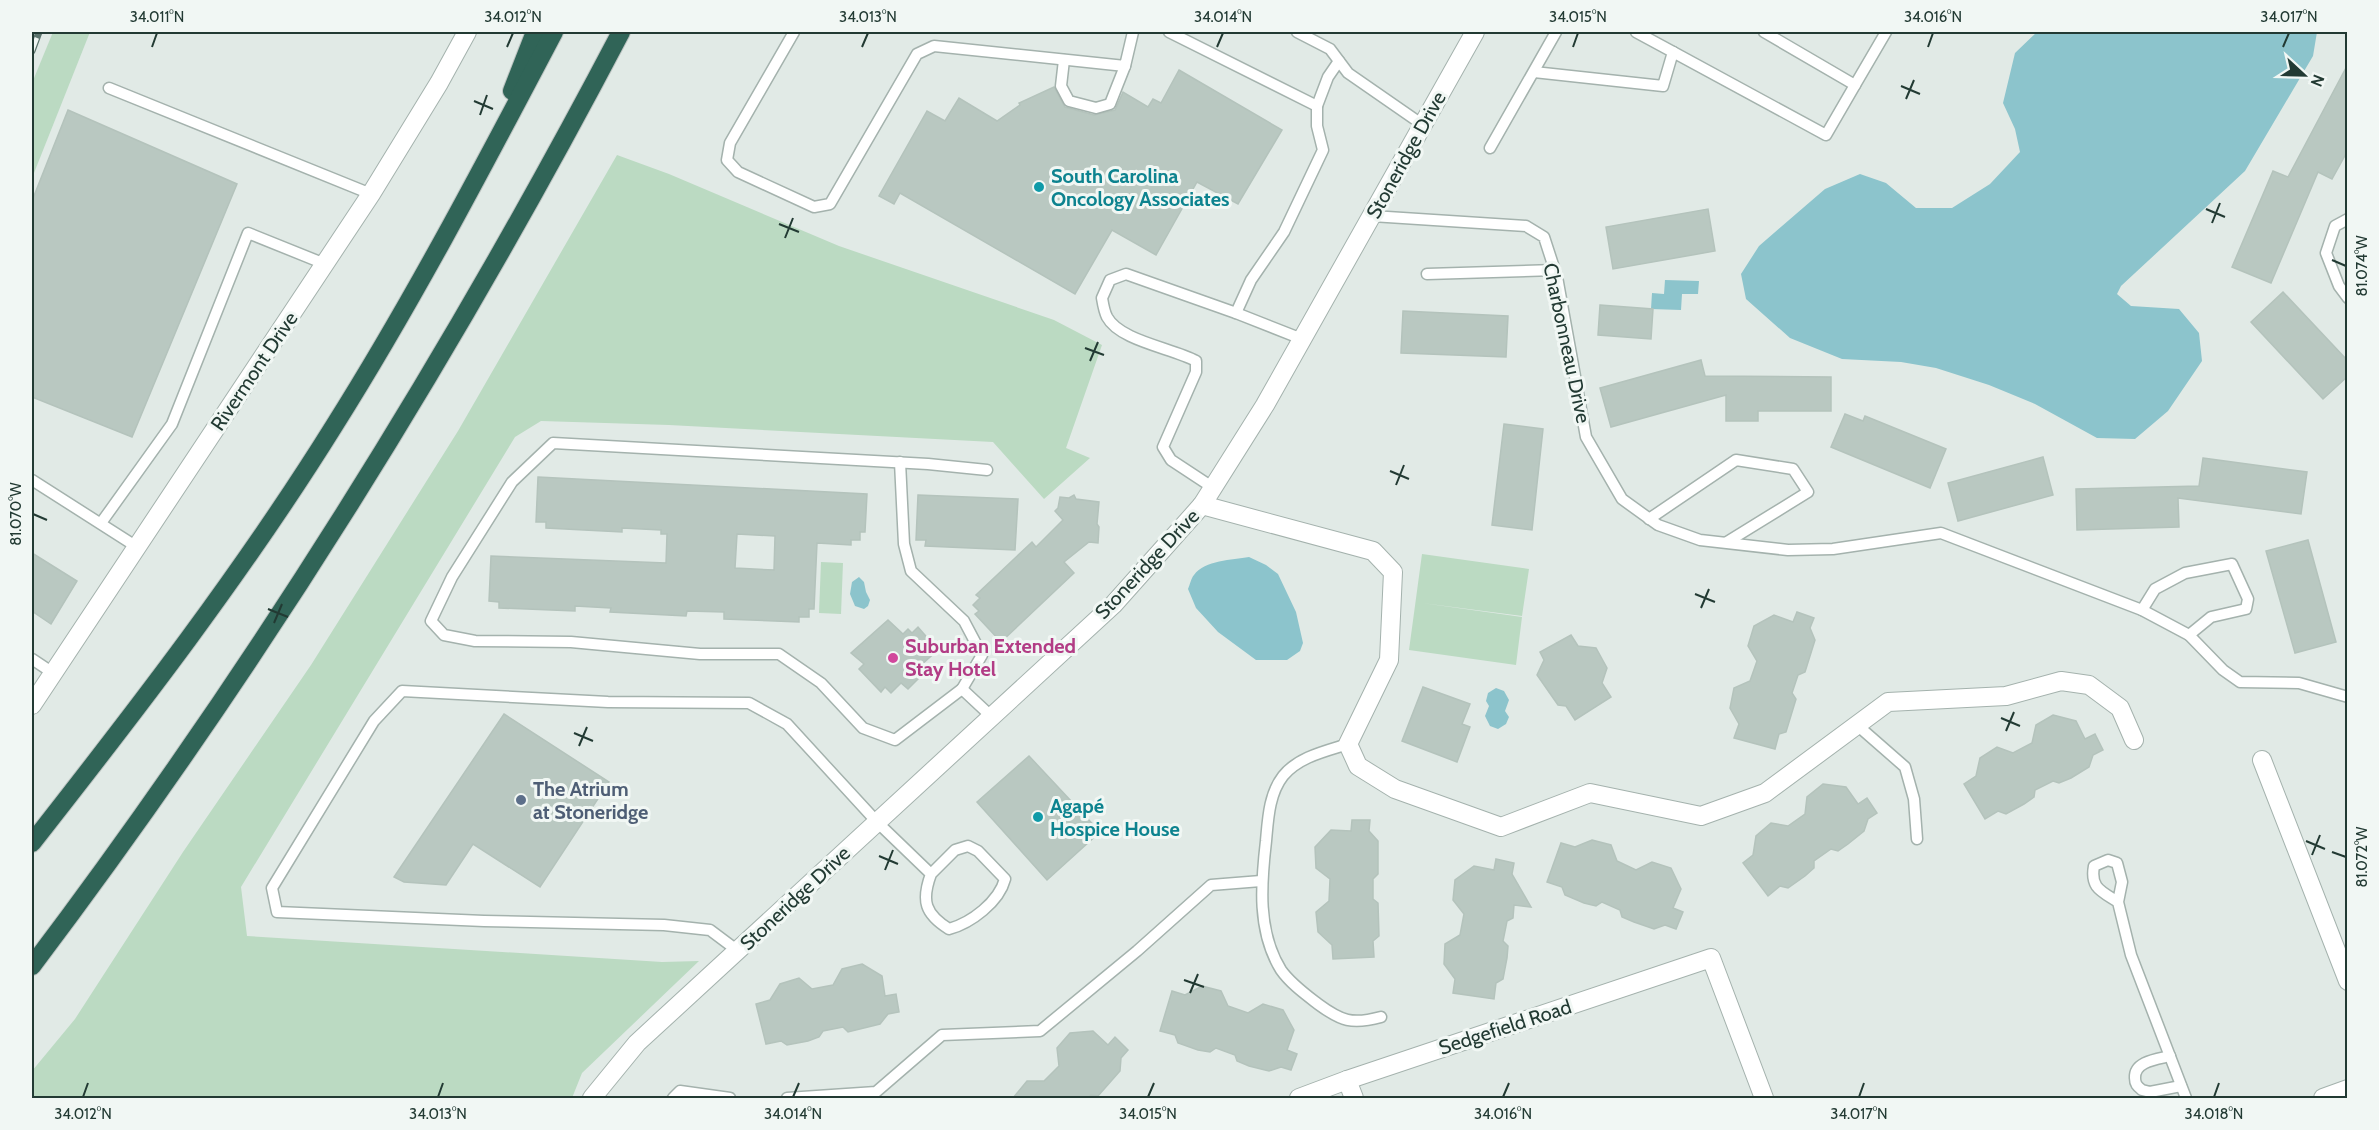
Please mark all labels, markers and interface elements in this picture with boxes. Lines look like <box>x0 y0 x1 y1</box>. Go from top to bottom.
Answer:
text: 34.011°N <box>130 8 184 26</box>
text: 34.012°N <box>484 8 542 26</box>
text: 34.013°N <box>839 8 897 26</box>
text: 34.014°N <box>1194 8 1252 26</box>
text: 34.015°N <box>1549 8 1607 26</box>
text: 34.016°N <box>1904 8 1962 26</box>
text: 34.017°N <box>2260 8 2318 26</box>
north arrow <box>2274 45 2334 105</box>
text: N <box>2307 72 2328 89</box>
street label: Stoneridge Drive <box>1361 87 1451 223</box>
place label: South Carolina Oncology Associates <box>1051 164 1230 211</box>
marker: South Carolina Oncology Associates <box>1032 180 1046 194</box>
text: 81.074°W <box>2353 235 2371 297</box>
street label: Charbonneau Drive <box>1538 261 1596 425</box>
street label: Rivermont Drive <box>205 307 303 435</box>
text: 81.070°W <box>7 481 25 546</box>
street label: Stoneridge Drive <box>1090 504 1204 624</box>
place label: Suburban Extended Stay Hotel <box>905 634 1076 681</box>
marker: Suburban Extended Stay Hotel <box>886 651 900 665</box>
place label: The Atrium at Stoneridge <box>533 777 648 824</box>
marker: The Atrium at Stoneridge <box>514 793 528 807</box>
place label: Agapé Hospice House <box>1050 794 1180 841</box>
marker: Agapé Hospice House <box>1031 810 1045 824</box>
text: 81.072°W <box>2353 826 2371 888</box>
street label: Stoneridge Drive <box>735 841 855 955</box>
street label: Sedgefield Road <box>1436 994 1574 1060</box>
text: 34.012°N <box>54 1105 112 1123</box>
text: 34.013°N <box>409 1105 467 1123</box>
text: 34.014°N <box>764 1105 822 1123</box>
text: 34.015°N <box>1119 1105 1177 1123</box>
text: 34.016°N <box>1474 1105 1532 1123</box>
text: 34.017°N <box>1830 1105 1888 1123</box>
text: 34.018°N <box>2185 1105 2243 1123</box>

